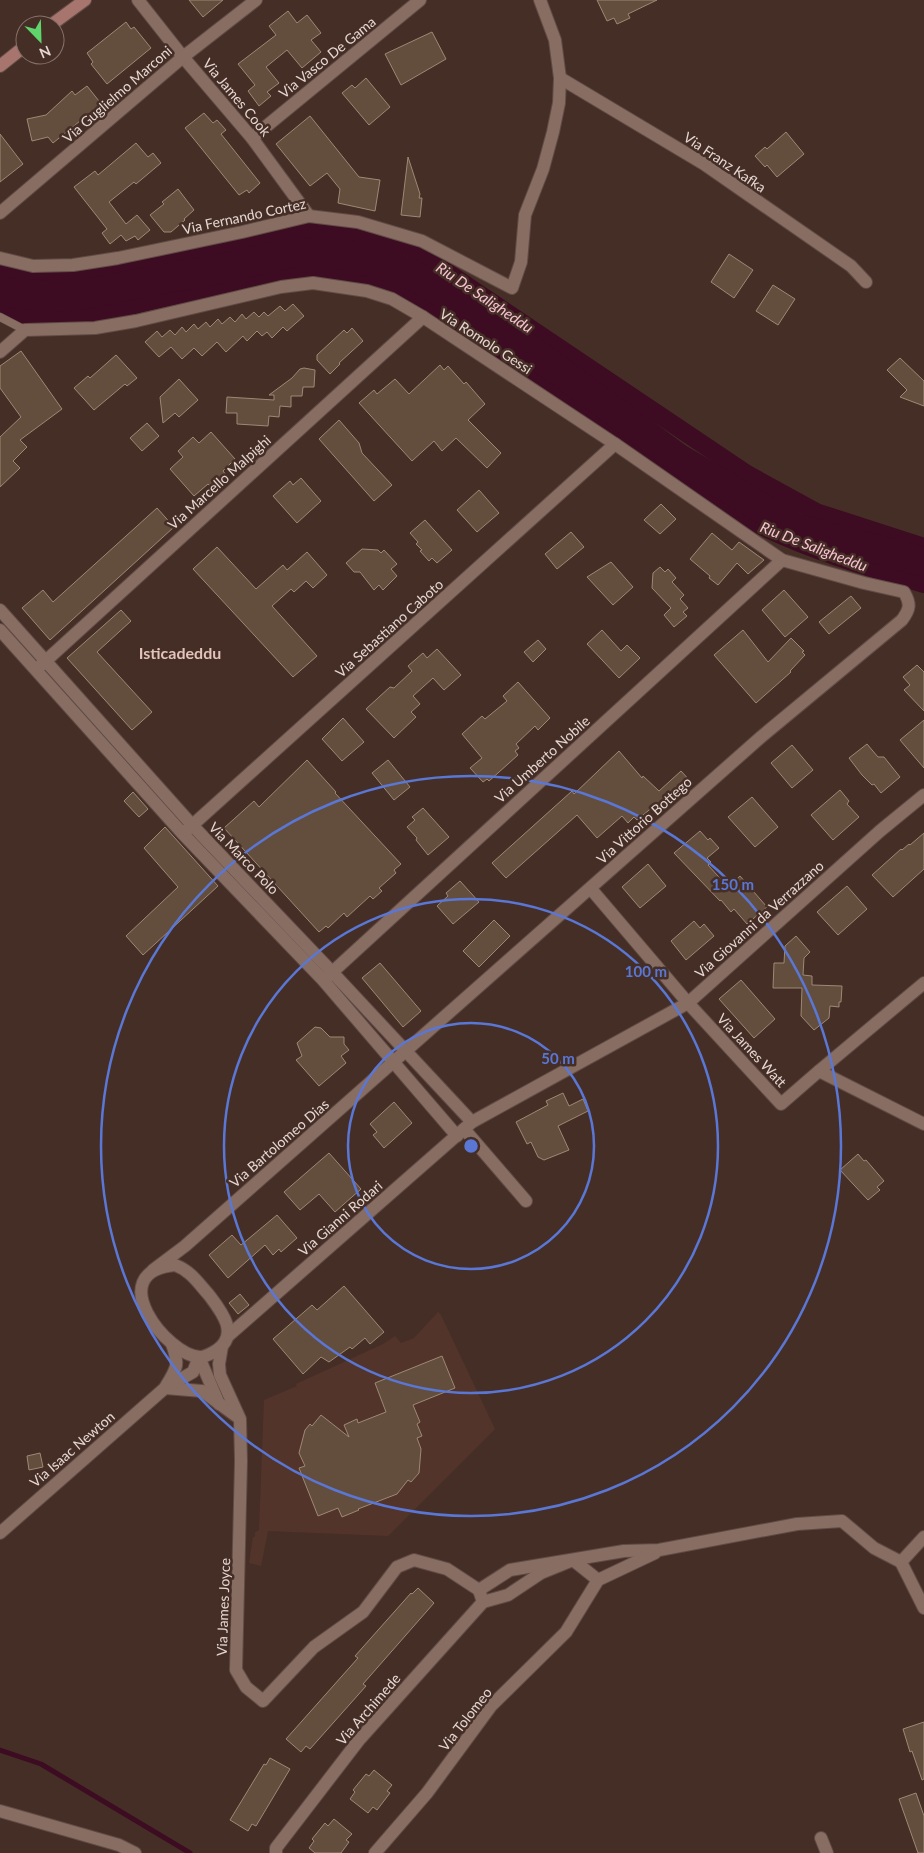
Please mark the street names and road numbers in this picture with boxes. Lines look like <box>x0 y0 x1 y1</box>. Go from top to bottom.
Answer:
street label: Via Vasco De Gama <box>275 13 379 101</box>
street label: Via Guglielmo Marconi <box>59 42 175 146</box>
street label: Via James Cook <box>200 55 275 140</box>
street label: Via Franz Kafka <box>681 128 769 196</box>
street label: Via Fernando Cortez <box>181 195 307 237</box>
street label: Via Romolo Gessi <box>437 305 535 377</box>
street label: Via Marcello Malpighi <box>164 431 274 533</box>
street label: Via Sebastiano Caboto <box>332 575 446 681</box>
street label: Via Umberto Nobile <box>491 712 593 806</box>
street label: Via Vittorio Bottego <box>593 773 695 867</box>
street label: Via Marco Polo <box>206 819 283 897</box>
street label: Via Giovanni da Verrazzano <box>691 857 827 981</box>
street label: Via James Watt <box>714 1010 791 1091</box>
street label: Via Bartolomeo Dias <box>226 1095 332 1191</box>
street label: Via Gianni Rodari <box>294 1177 386 1259</box>
street label: Via Isaac Newton <box>26 1408 118 1490</box>
street label: Via James Joyce <box>213 1558 233 1656</box>
street label: Via Archimede <box>332 1670 404 1748</box>
street label: Via Tolomeo <box>435 1684 495 1754</box>

